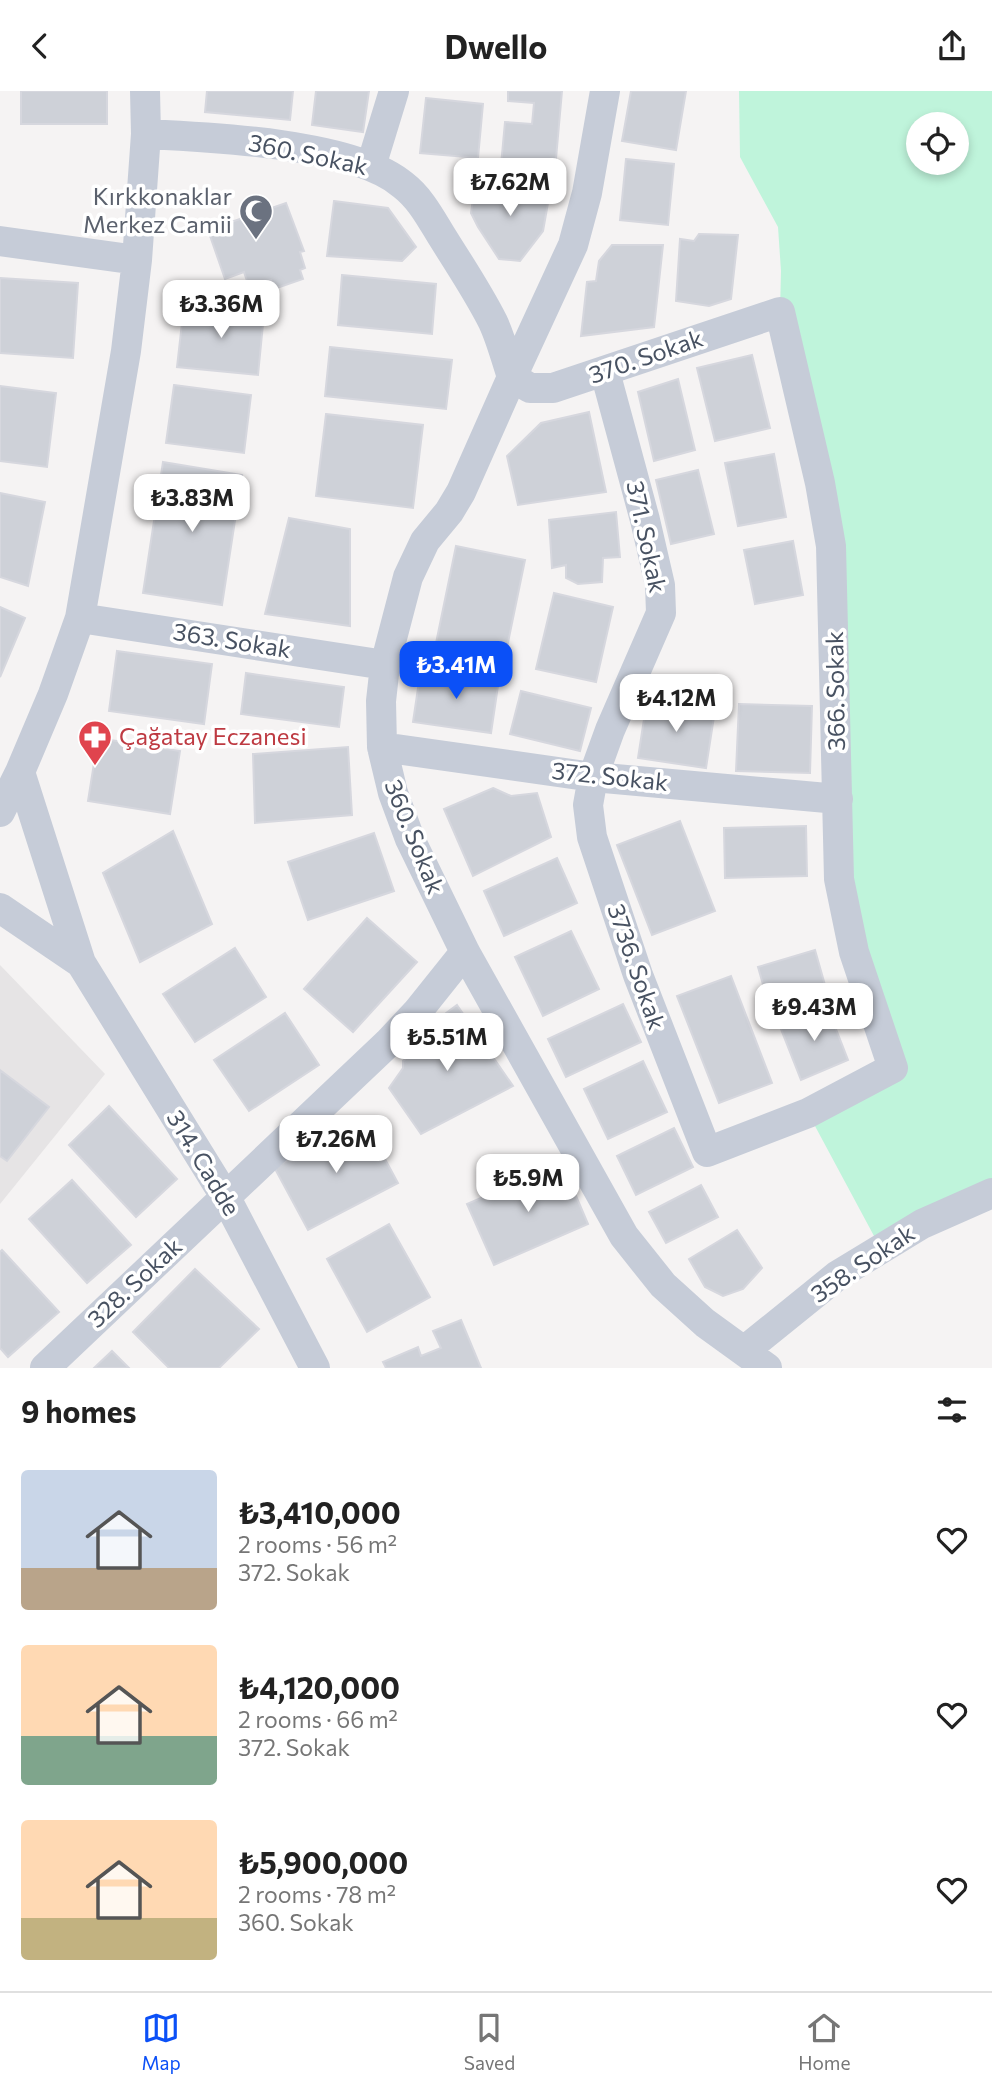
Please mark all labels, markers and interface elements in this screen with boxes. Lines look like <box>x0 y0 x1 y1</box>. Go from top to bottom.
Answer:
text: Dwello <box>445 26 547 66</box>
icon: back <box>21 27 59 65</box>
icon: share <box>933 27 971 65</box>
map controls <box>906 112 969 175</box>
button: locate <box>906 112 969 175</box>
street label: 360. Sokak <box>246 127 370 180</box>
pin: ₺7.62M <box>453 159 567 218</box>
text: ₺7.62M <box>469 167 551 195</box>
place label: Kırkkonaklar Merkez Camii <box>83 181 232 238</box>
mosque icon: Kırkkonaklar Merkez Camii <box>237 192 275 241</box>
pin: ₺3.36M <box>164 281 278 340</box>
text: ₺3.36M <box>179 289 263 317</box>
street label: 370. Sokak <box>585 323 706 389</box>
pin: ₺3.83M <box>135 475 249 534</box>
street label: 371. Sokak <box>621 478 673 595</box>
text: ₺3.83M <box>150 483 234 511</box>
street label: 363. Sokak <box>171 616 293 663</box>
street label: 366. Sokak <box>819 631 850 751</box>
pin: ₺3.41M <box>399 641 513 701</box>
text: ₺3.41M <box>416 650 496 678</box>
pin: ₺4.12M <box>619 675 733 734</box>
text: ₺4.12M <box>636 683 716 711</box>
pharmacy icon: Çağatay Eczanesi <box>76 718 114 767</box>
place label: Çağatay Eczanesi <box>119 721 307 750</box>
street label: 372. Sokak <box>551 755 670 796</box>
street label: 360. Sokak <box>379 775 451 898</box>
street label: 3736. Sokak <box>602 900 673 1033</box>
pin: ₺9.43M <box>757 983 871 1043</box>
text: ₺9.43M <box>771 992 857 1020</box>
pin: ₺5.51M <box>390 1013 504 1073</box>
text: ₺5.51M <box>406 1022 488 1050</box>
street label: 314. Cadde <box>162 1104 247 1220</box>
pin: ₺7.26M <box>279 1115 393 1175</box>
text: ₺7.26M <box>295 1124 377 1152</box>
pin: ₺5.9M <box>479 1155 577 1214</box>
text: ₺5.9M <box>492 1163 564 1191</box>
street label: 358. Sokak <box>805 1217 920 1308</box>
street label: 328. Sokak <box>81 1231 187 1333</box>
icon: filters <box>933 1391 971 1429</box>
text: 9 homes <box>21 1392 136 1429</box>
text: ₺3,410,000 <box>238 1493 401 1530</box>
icon: home <box>77 1498 161 1582</box>
icon: heart <box>933 1521 971 1559</box>
text: 2 rooms · 56 m² <box>238 1530 397 1558</box>
text: 372. Sokak <box>238 1558 350 1586</box>
text: ₺4,120,000 <box>238 1668 400 1705</box>
icon: home <box>77 1673 161 1757</box>
icon: heart <box>933 1696 971 1734</box>
text: 2 rooms · 66 m² <box>238 1705 398 1733</box>
text: 372. Sokak <box>238 1733 350 1761</box>
text: ₺5,900,000 <box>238 1843 408 1880</box>
icon: home <box>77 1848 161 1932</box>
icon: heart <box>933 1871 971 1909</box>
text: 2 rooms · 78 m² <box>238 1880 396 1908</box>
text: 360. Sokak <box>238 1908 354 1936</box>
tab: Map <box>142 2009 181 2074</box>
tab: Saved <box>464 2009 515 2074</box>
tab: Home <box>798 2009 850 2074</box>

